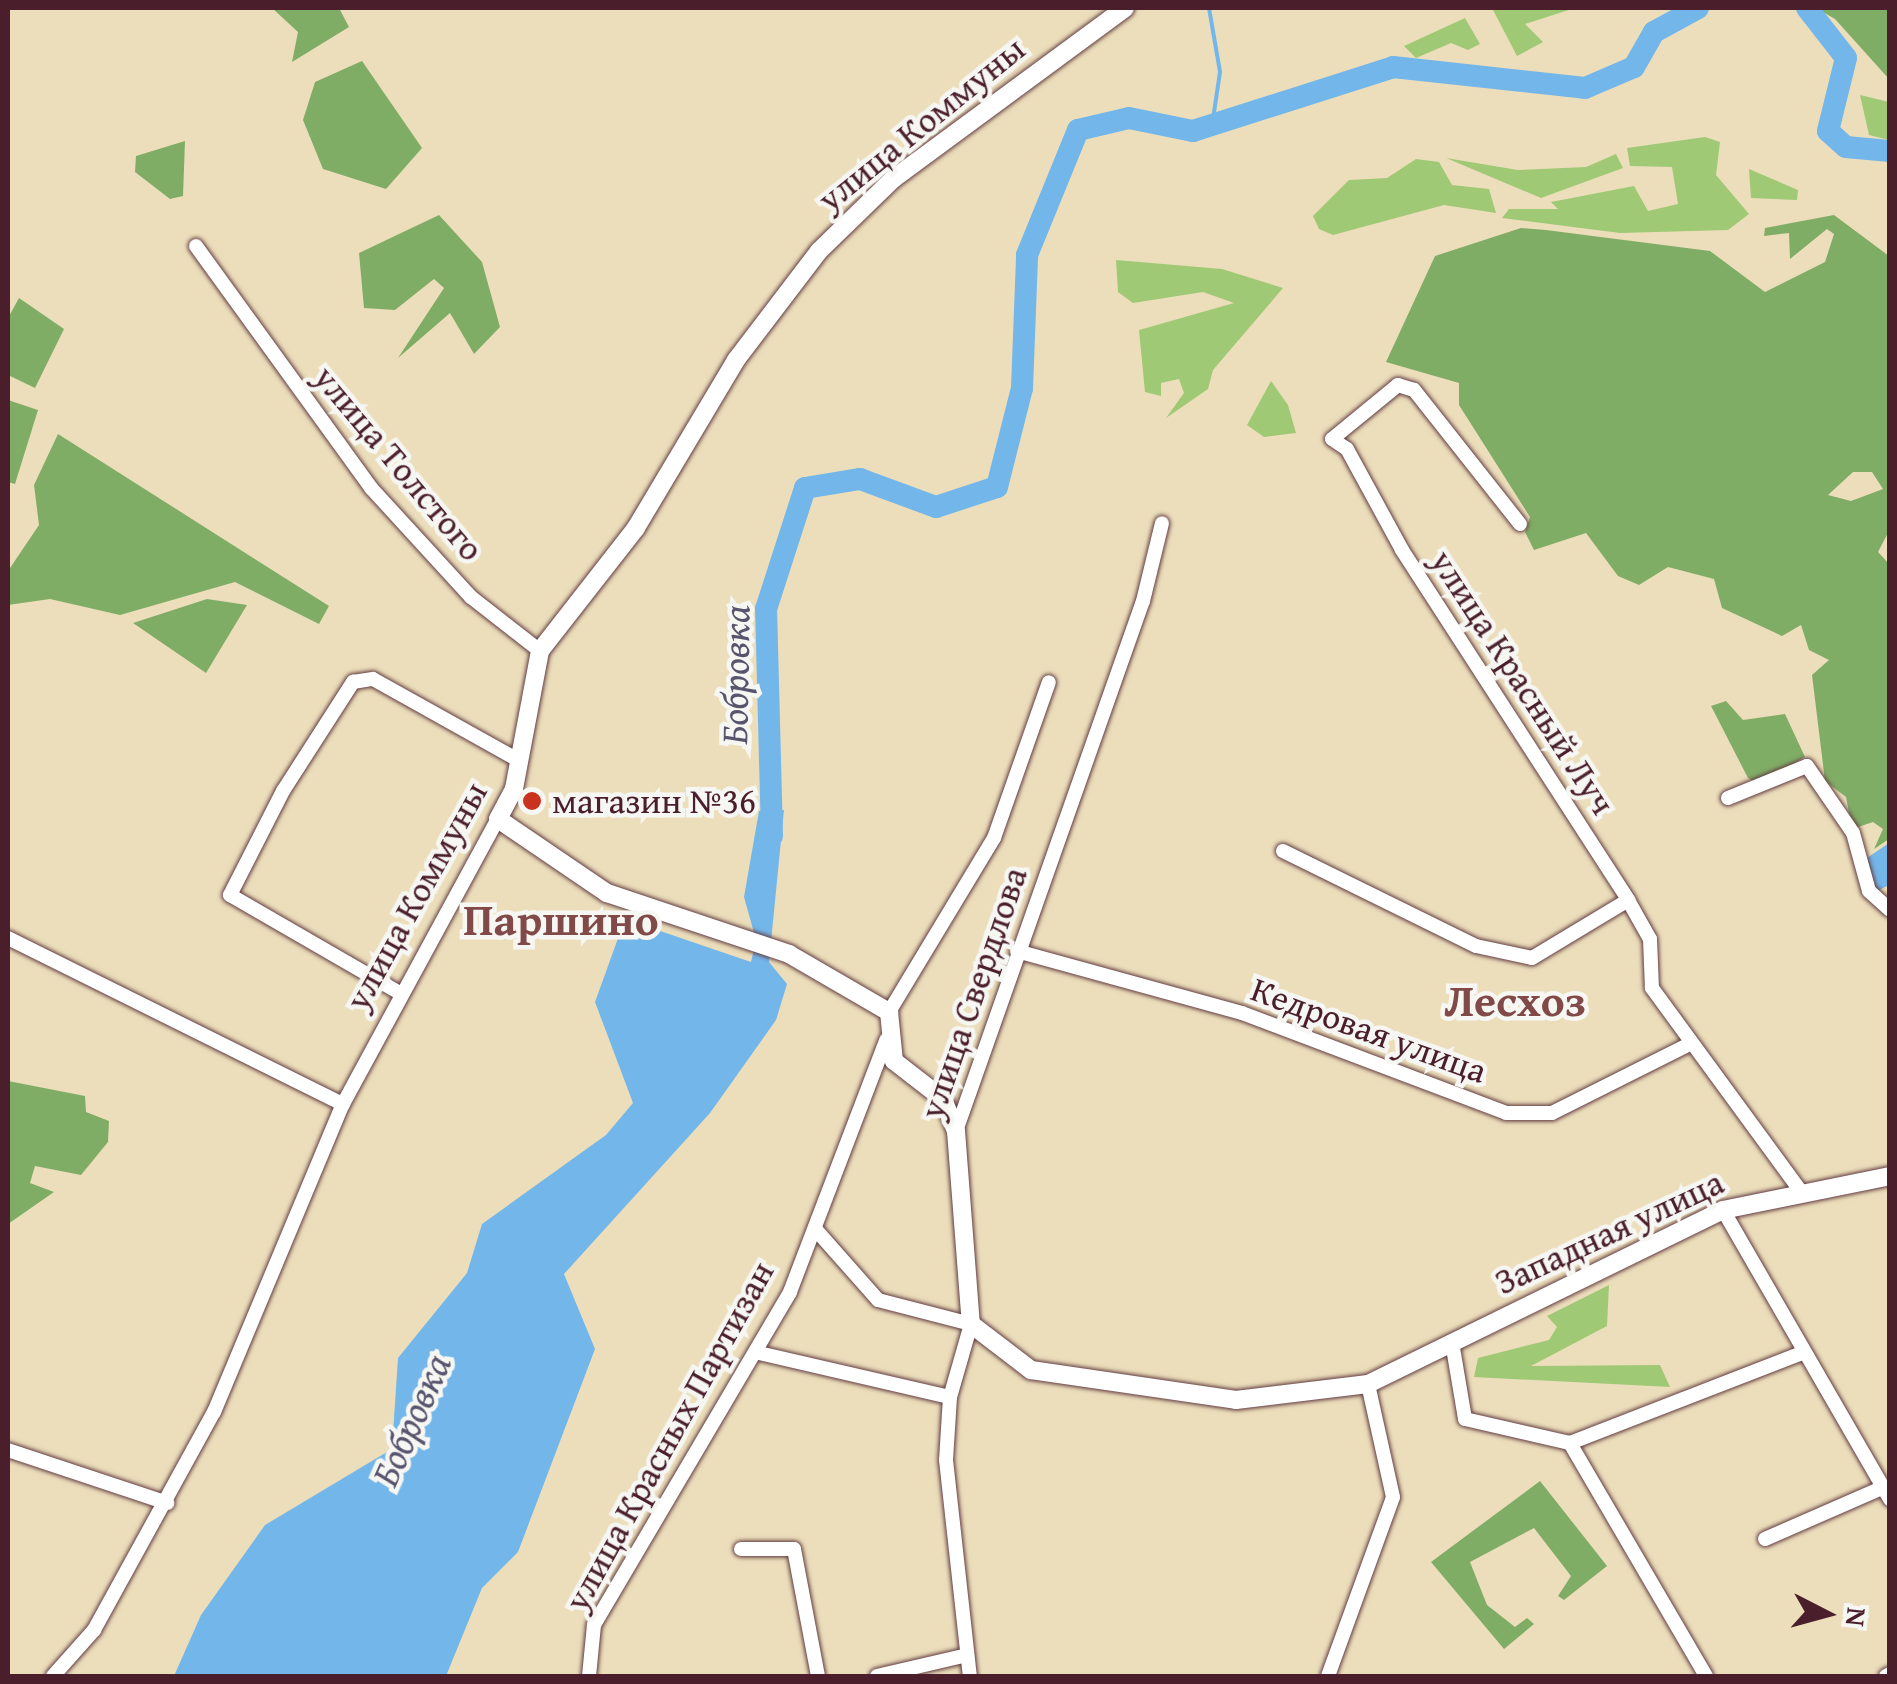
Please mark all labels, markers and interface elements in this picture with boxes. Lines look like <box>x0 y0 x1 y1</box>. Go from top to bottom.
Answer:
street label: улица Коммуны <box>809 28 1033 220</box>
street label: улица Толстого <box>305 357 493 569</box>
street label: улица Красный Луч <box>1422 542 1624 822</box>
water label: Бобровка <box>711 605 759 745</box>
street label: улица Коммуны <box>336 775 496 1017</box>
place label: магазин №36 <box>552 780 756 822</box>
marker: магазин №36 <box>521 790 543 812</box>
street label: улица Свердлова <box>910 862 1036 1124</box>
district label: Паршино <box>463 892 659 946</box>
street label: Кедровая улица <box>1246 968 1492 1092</box>
district label: Лесхоз <box>1444 973 1586 1027</box>
street label: Западная улица <box>1488 1161 1730 1303</box>
street label: улица Красных Партизан <box>555 1254 783 1618</box>
water label: Бобровка <box>362 1347 460 1493</box>
north arrow <box>1777 1564 1877 1664</box>
text: N <box>1836 1606 1879 1629</box>

